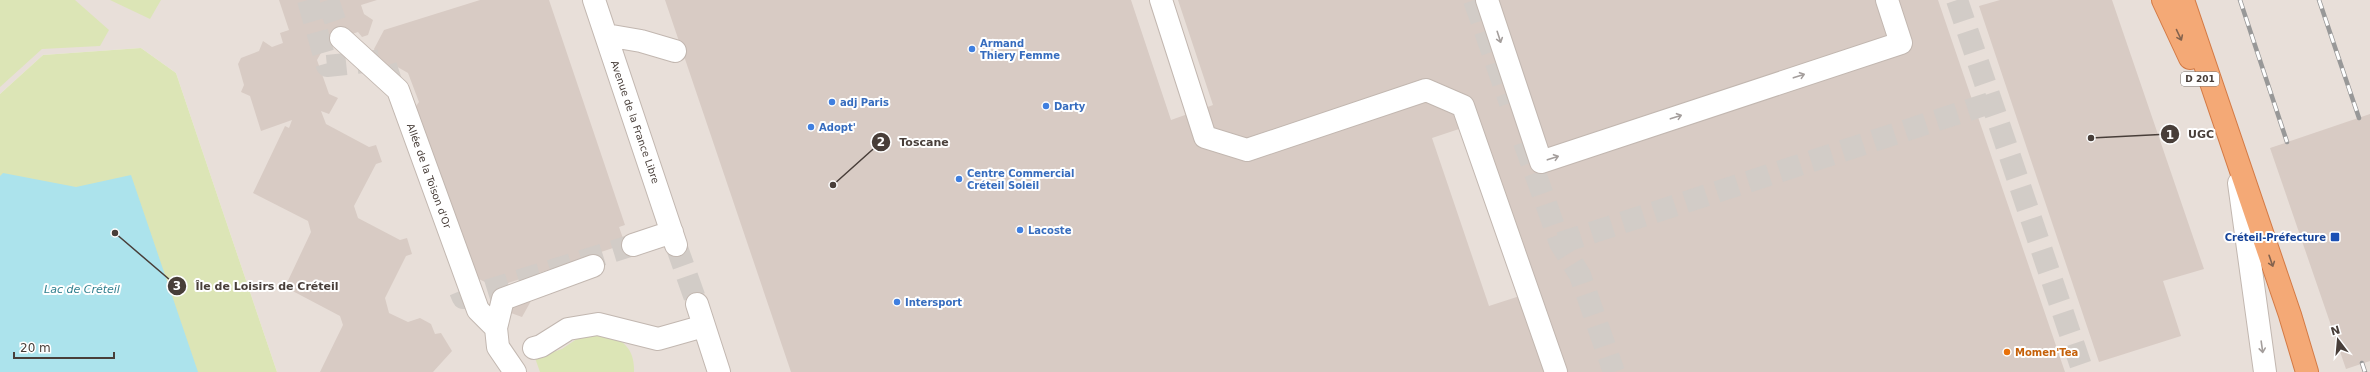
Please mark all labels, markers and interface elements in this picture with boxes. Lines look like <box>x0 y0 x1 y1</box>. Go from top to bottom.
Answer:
one-way arrow <box>2176 29 2183 41</box>
one-way arrow <box>1496 31 1504 43</box>
place label: Armand Thiery Femme <box>980 38 1060 61</box>
marker: Armand Thiery Femme <box>967 44 977 54</box>
street label: Avenue de la France Libre <box>609 59 661 185</box>
one-way arrow <box>1793 72 1805 80</box>
road number: D 201 <box>2181 72 2219 86</box>
marker: adj Paris <box>827 97 837 107</box>
place label: adj Paris <box>840 97 889 108</box>
marker: Darty <box>1041 101 1051 111</box>
place label: Darty <box>1054 101 1086 112</box>
one-way arrow <box>1669 113 1682 120</box>
street label: Allée de la Toison d'Or <box>405 122 453 231</box>
marker: Adopt' <box>806 122 816 132</box>
place label: Adopt' <box>819 122 856 133</box>
callout: UGC <box>2160 123 2222 146</box>
text: 1 <box>2166 128 2174 142</box>
text: UGC <box>2188 128 2214 141</box>
callout: Toscane <box>871 131 957 154</box>
text: 2 <box>877 135 885 149</box>
text: Toscane <box>899 136 949 149</box>
one-way arrow <box>1546 154 1559 161</box>
place label: Centre Commercial Créteil Soleil <box>967 168 1075 191</box>
marker: Centre Commercial Créteil Soleil <box>954 174 964 184</box>
marker: Lacoste <box>1015 225 1025 235</box>
place label: Lacoste <box>1028 225 1072 236</box>
marker: Créteil-Préfecture <box>2329 231 2341 243</box>
place label: Créteil-Préfecture <box>2225 232 2326 243</box>
one-way arrow <box>2268 254 2276 266</box>
callout: Île de Loisirs de Créteil <box>167 275 346 298</box>
text: 3 <box>173 279 181 293</box>
text: Île de Loisirs de Créteil <box>195 280 339 293</box>
water label: Lac de Créteil <box>44 283 120 296</box>
marker: Intersport <box>892 297 902 307</box>
place label: Intersport <box>905 297 962 308</box>
north arrow <box>2318 320 2358 360</box>
text: N <box>2329 323 2342 338</box>
scale bar <box>14 334 114 360</box>
one-way arrow <box>2258 340 2266 353</box>
text: 20 m <box>20 341 51 355</box>
marker: Momen'Tea <box>2002 347 2012 357</box>
place label: Momen'Tea <box>2015 347 2078 358</box>

